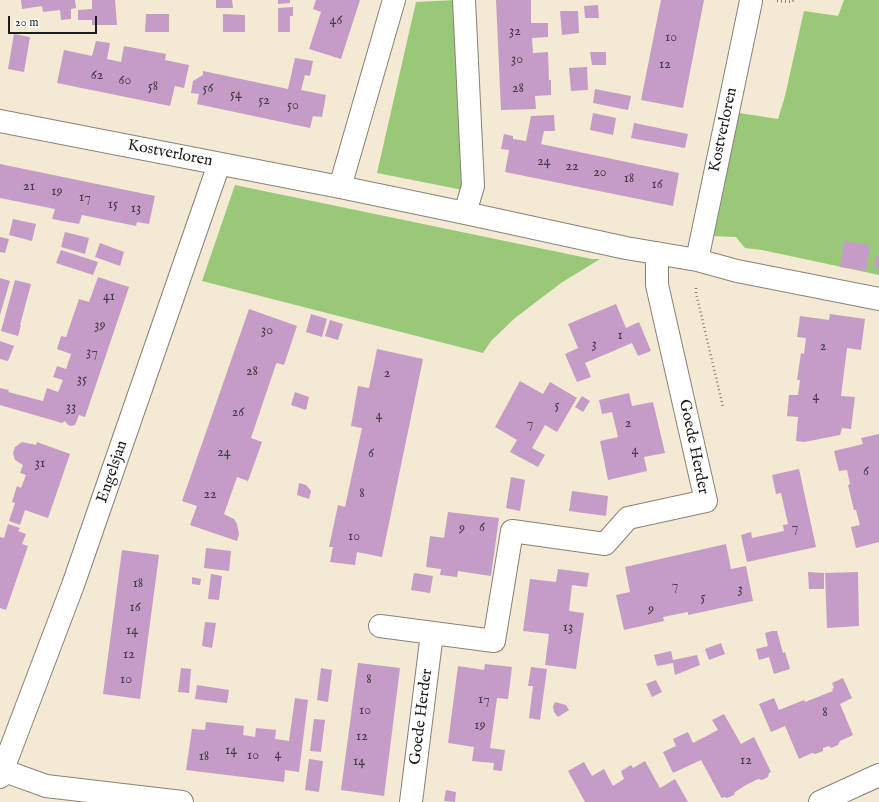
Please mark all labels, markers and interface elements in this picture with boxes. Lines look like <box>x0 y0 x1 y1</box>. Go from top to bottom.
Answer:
scale bar <box>10 8 99 34</box>
house number: 46 <box>330 13 342 29</box>
text: 20 m <box>15 15 38 30</box>
house number: 32 <box>509 24 521 40</box>
house number: 10 <box>665 30 677 46</box>
house number: 30 <box>511 52 523 68</box>
house number: 12 <box>659 57 671 73</box>
house number: 62 <box>91 68 103 84</box>
house number: 60 <box>119 73 131 89</box>
house number: 58 <box>148 79 158 95</box>
house number: 56 <box>203 81 213 97</box>
house number: 28 <box>512 81 524 97</box>
street label: Kostverloren <box>706 86 742 174</box>
house number: 54 <box>230 87 242 103</box>
house number: 52 <box>258 93 270 109</box>
house number: 50 <box>287 98 299 114</box>
street label: Kostverloren <box>126 136 214 172</box>
house number: 24 <box>537 154 551 170</box>
house number: 22 <box>565 159 579 175</box>
house number: 20 <box>593 165 607 181</box>
house number: 18 <box>624 171 634 187</box>
house number: 16 <box>651 177 663 193</box>
house number: 21 <box>23 179 35 195</box>
house number: 19 <box>51 184 63 200</box>
house number: 17 <box>79 190 91 206</box>
house number: 15 <box>108 197 118 213</box>
house number: 13 <box>131 201 141 217</box>
house number: 41 <box>103 289 115 305</box>
house number: 39 <box>94 318 106 334</box>
house number: 30 <box>261 323 273 339</box>
house number: 1 <box>617 328 623 344</box>
house number: 3 <box>591 337 597 353</box>
house number: 2 <box>820 339 826 355</box>
house number: 37 <box>86 345 98 361</box>
house number: 28 <box>246 364 258 380</box>
house number: 2 <box>384 366 390 382</box>
house number: 35 <box>77 372 87 388</box>
house number: 4 <box>813 389 819 405</box>
house number: 5 <box>554 398 560 414</box>
street label: Goede Herder <box>674 398 712 496</box>
house number: 33 <box>66 400 76 416</box>
house number: 26 <box>232 405 244 421</box>
house number: 4 <box>376 408 382 424</box>
house number: 7 <box>527 416 533 432</box>
house number: 2 <box>625 416 631 432</box>
street label: Engelsjan <box>93 438 133 506</box>
house number: 4 <box>632 443 638 459</box>
house number: 24 <box>217 445 231 461</box>
house number: 6 <box>368 446 374 462</box>
house number: 31 <box>35 456 45 472</box>
house number: 6 <box>863 464 869 480</box>
house number: 8 <box>359 486 365 502</box>
house number: 22 <box>203 487 217 503</box>
house number: 6 <box>479 520 485 536</box>
house number: 7 <box>792 520 798 536</box>
house number: 9 <box>459 521 465 537</box>
house number: 10 <box>348 529 360 545</box>
house number: 18 <box>133 576 143 592</box>
house number: 7 <box>672 578 678 594</box>
house number: 3 <box>737 582 743 598</box>
house number: 5 <box>700 590 706 606</box>
house number: 16 <box>129 600 141 616</box>
house number: 9 <box>648 602 654 618</box>
house number: 13 <box>563 620 573 636</box>
house number: 14 <box>126 623 138 639</box>
house number: 12 <box>123 647 135 663</box>
street label: Goede Herder <box>407 668 437 766</box>
house number: 10 <box>120 672 132 688</box>
house number: 8 <box>366 672 372 688</box>
house number: 17 <box>478 692 490 708</box>
house number: 10 <box>359 703 371 719</box>
house number: 8 <box>822 705 828 721</box>
house number: 19 <box>474 718 486 734</box>
house number: 12 <box>356 729 368 745</box>
house number: 14 <box>225 743 237 759</box>
house number: 4 <box>275 747 281 763</box>
house number: 10 <box>247 748 259 764</box>
house number: 18 <box>199 749 209 765</box>
house number: 12 <box>740 753 752 769</box>
house number: 14 <box>353 754 365 770</box>

